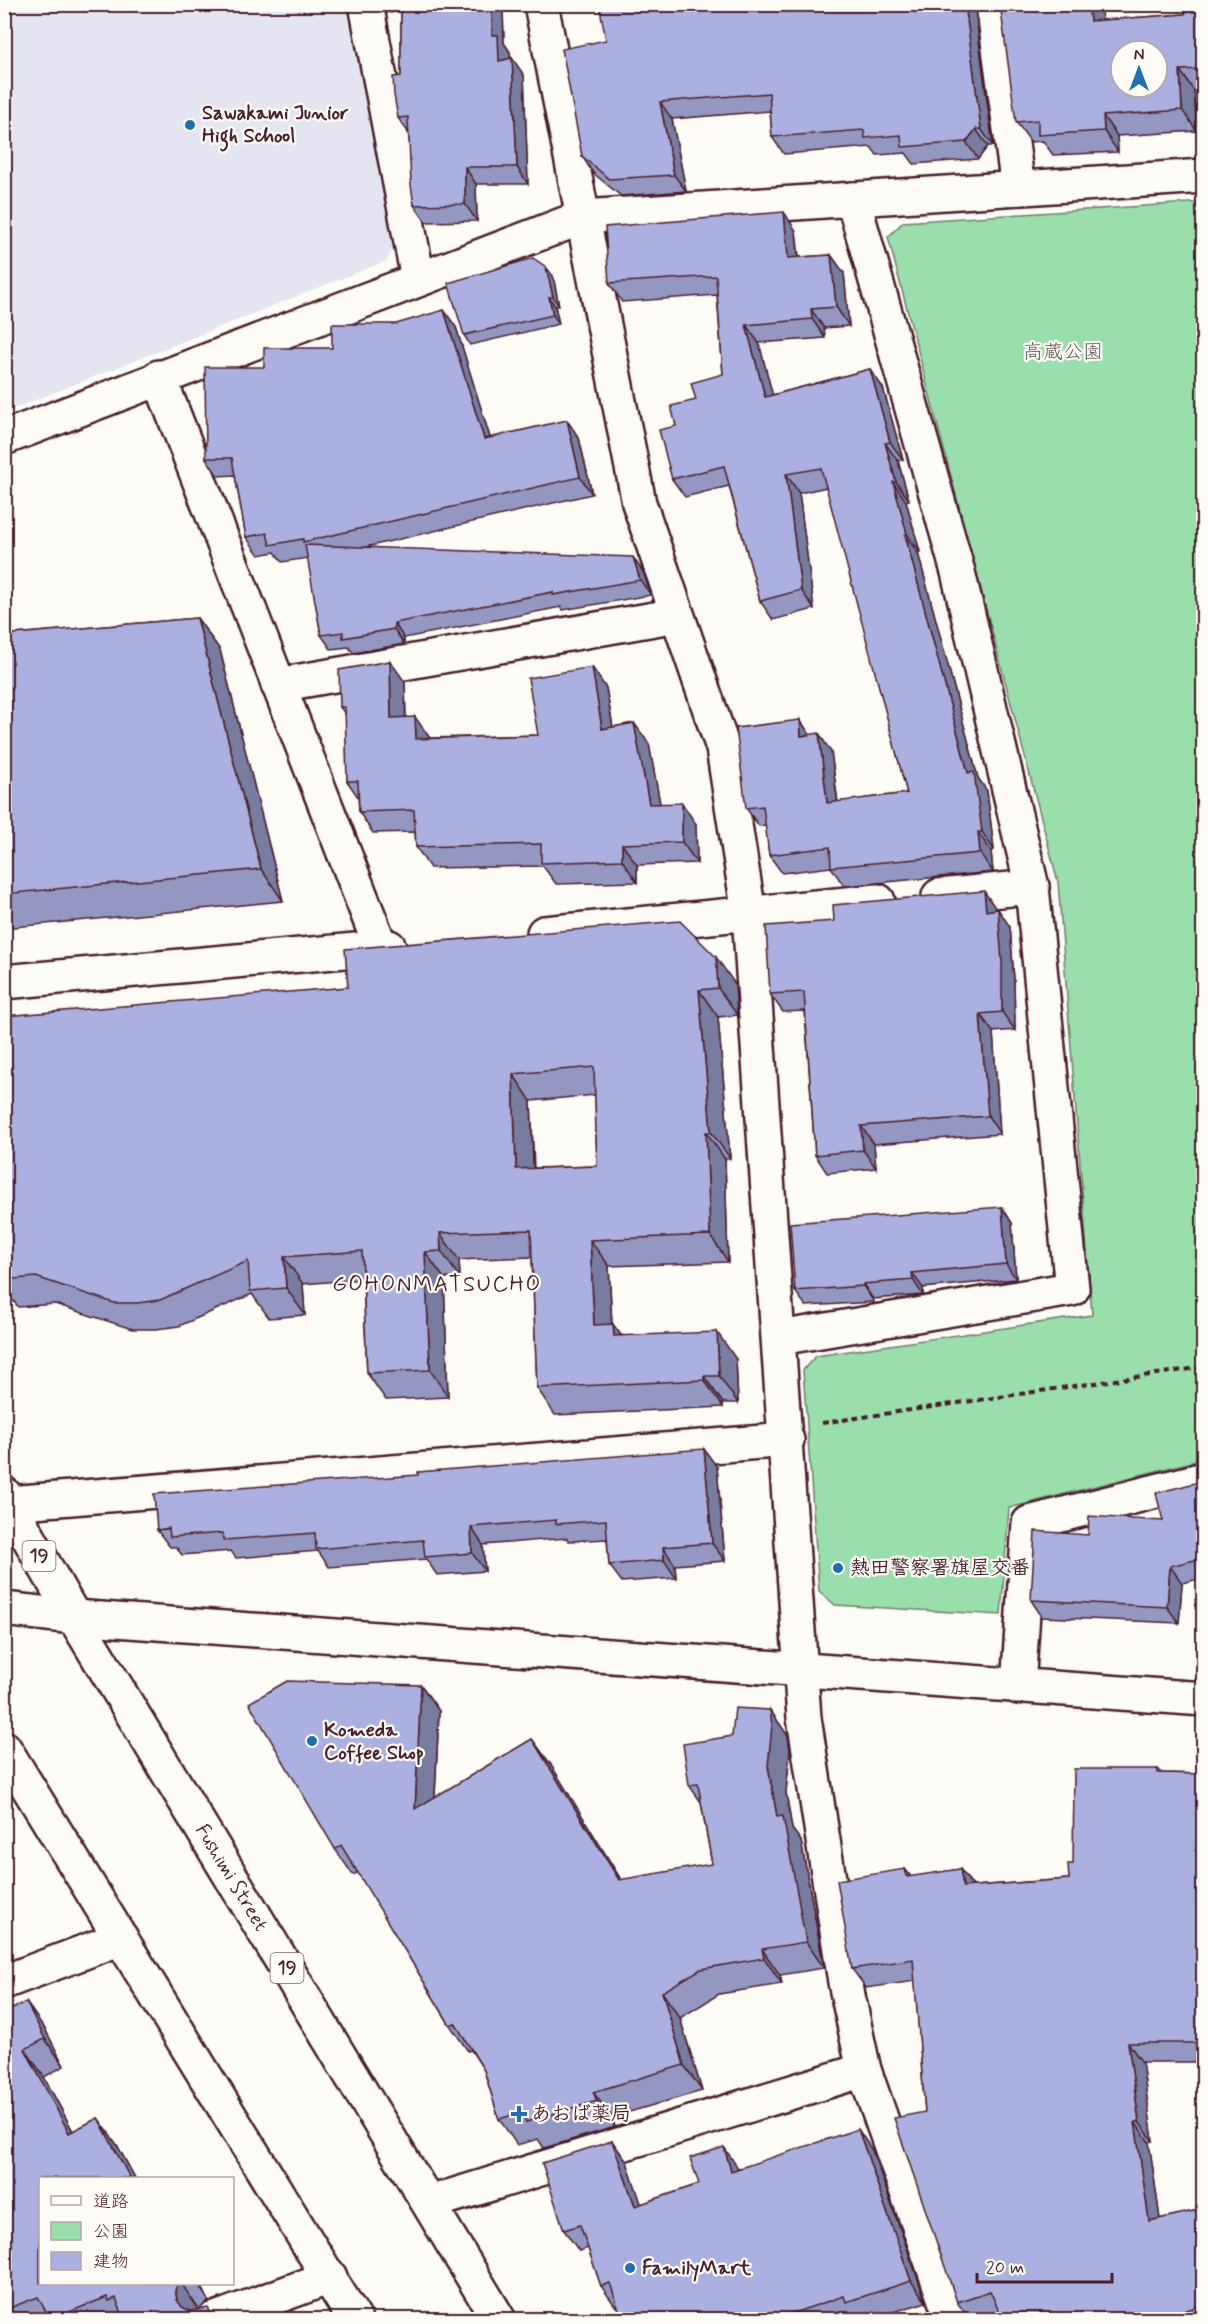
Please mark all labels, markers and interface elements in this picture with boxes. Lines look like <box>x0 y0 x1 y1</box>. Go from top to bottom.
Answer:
north arrow <box>1109 39 1169 99</box>
text: N <box>1134 45 1144 66</box>
place label: Sawakami Junior High School <box>202 100 349 152</box>
marker: Sawakami Junior High School <box>183 118 197 132</box>
park label: 高蔵公園 <box>1023 339 1103 366</box>
district label: GOHONMATSUCHO <box>332 1271 542 1299</box>
road number: 19 <box>22 1541 56 1571</box>
place label: 熱田警察署旗屋交番 <box>850 1555 1030 1582</box>
marker: 熱田警察署旗屋交番 <box>831 1561 845 1575</box>
place label: Komeda Coffee Shop <box>324 1717 424 1767</box>
marker: Komeda Coffee Shop <box>305 1734 319 1748</box>
street label: Fushimi Street <box>189 1819 274 1936</box>
road number: 19 <box>270 1953 304 1983</box>
place label: あおば薬局 <box>531 2101 631 2128</box>
marker: あおば薬局 <box>512 2107 526 2121</box>
legend <box>39 2177 234 2285</box>
text: 道路 <box>93 2190 129 2214</box>
text: 公園 <box>93 2220 129 2244</box>
scale bar <box>977 2246 1112 2284</box>
text: 建物 <box>93 2250 129 2274</box>
place label: FamilyMart <box>642 2255 752 2282</box>
text: 20 m <box>986 2256 1024 2280</box>
marker: FamilyMart <box>623 2261 637 2275</box>

